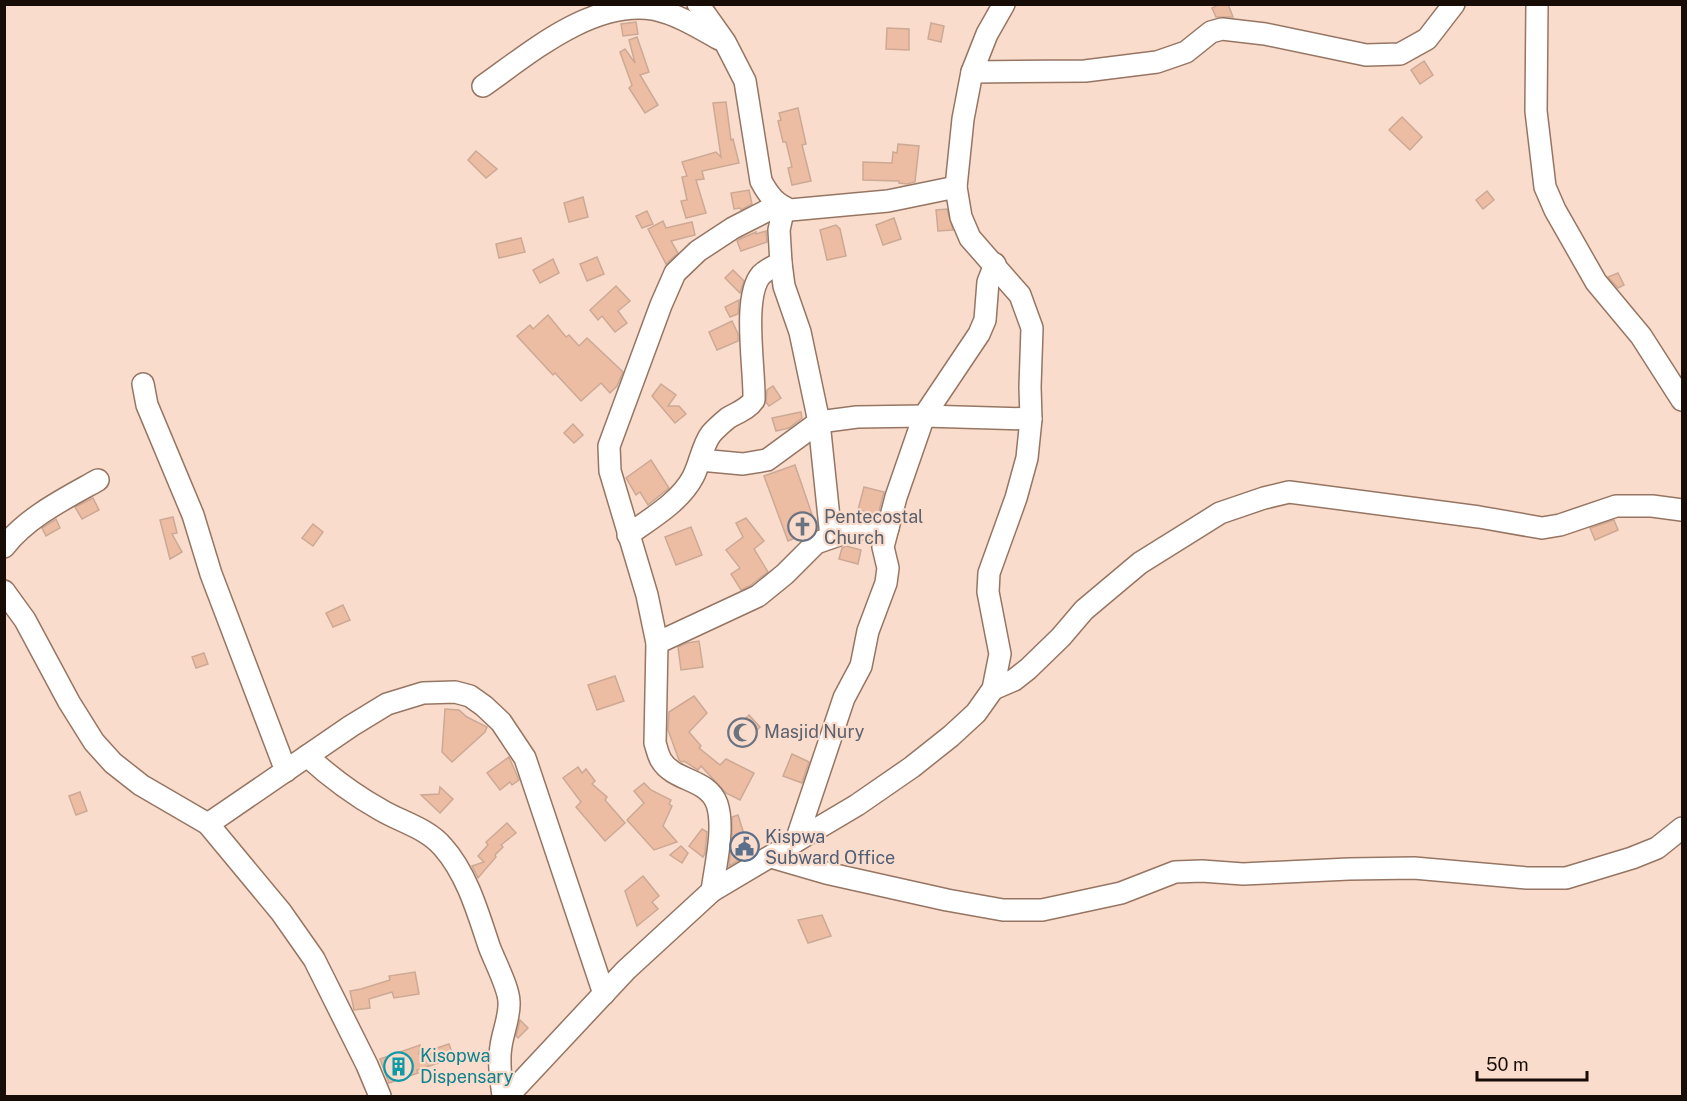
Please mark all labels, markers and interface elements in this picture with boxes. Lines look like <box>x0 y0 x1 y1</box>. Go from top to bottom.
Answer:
place label: Pentecostal Church <box>824 506 924 548</box>
church icon: Pentecostal Church <box>787 511 819 543</box>
mosque icon: Masjid Nury <box>727 716 759 748</box>
place label: Masjid Nury <box>764 721 865 742</box>
place label: Kispwa Subward Office <box>765 826 895 868</box>
public building icon: Kispwa Subward Office <box>728 831 760 863</box>
scale bar <box>1477 1044 1586 1082</box>
place label: Kisopwa Dispensary <box>420 1045 514 1087</box>
building icon: Kisopwa Dispensary <box>383 1050 415 1082</box>
text: 50 m <box>1486 1054 1529 1075</box>

